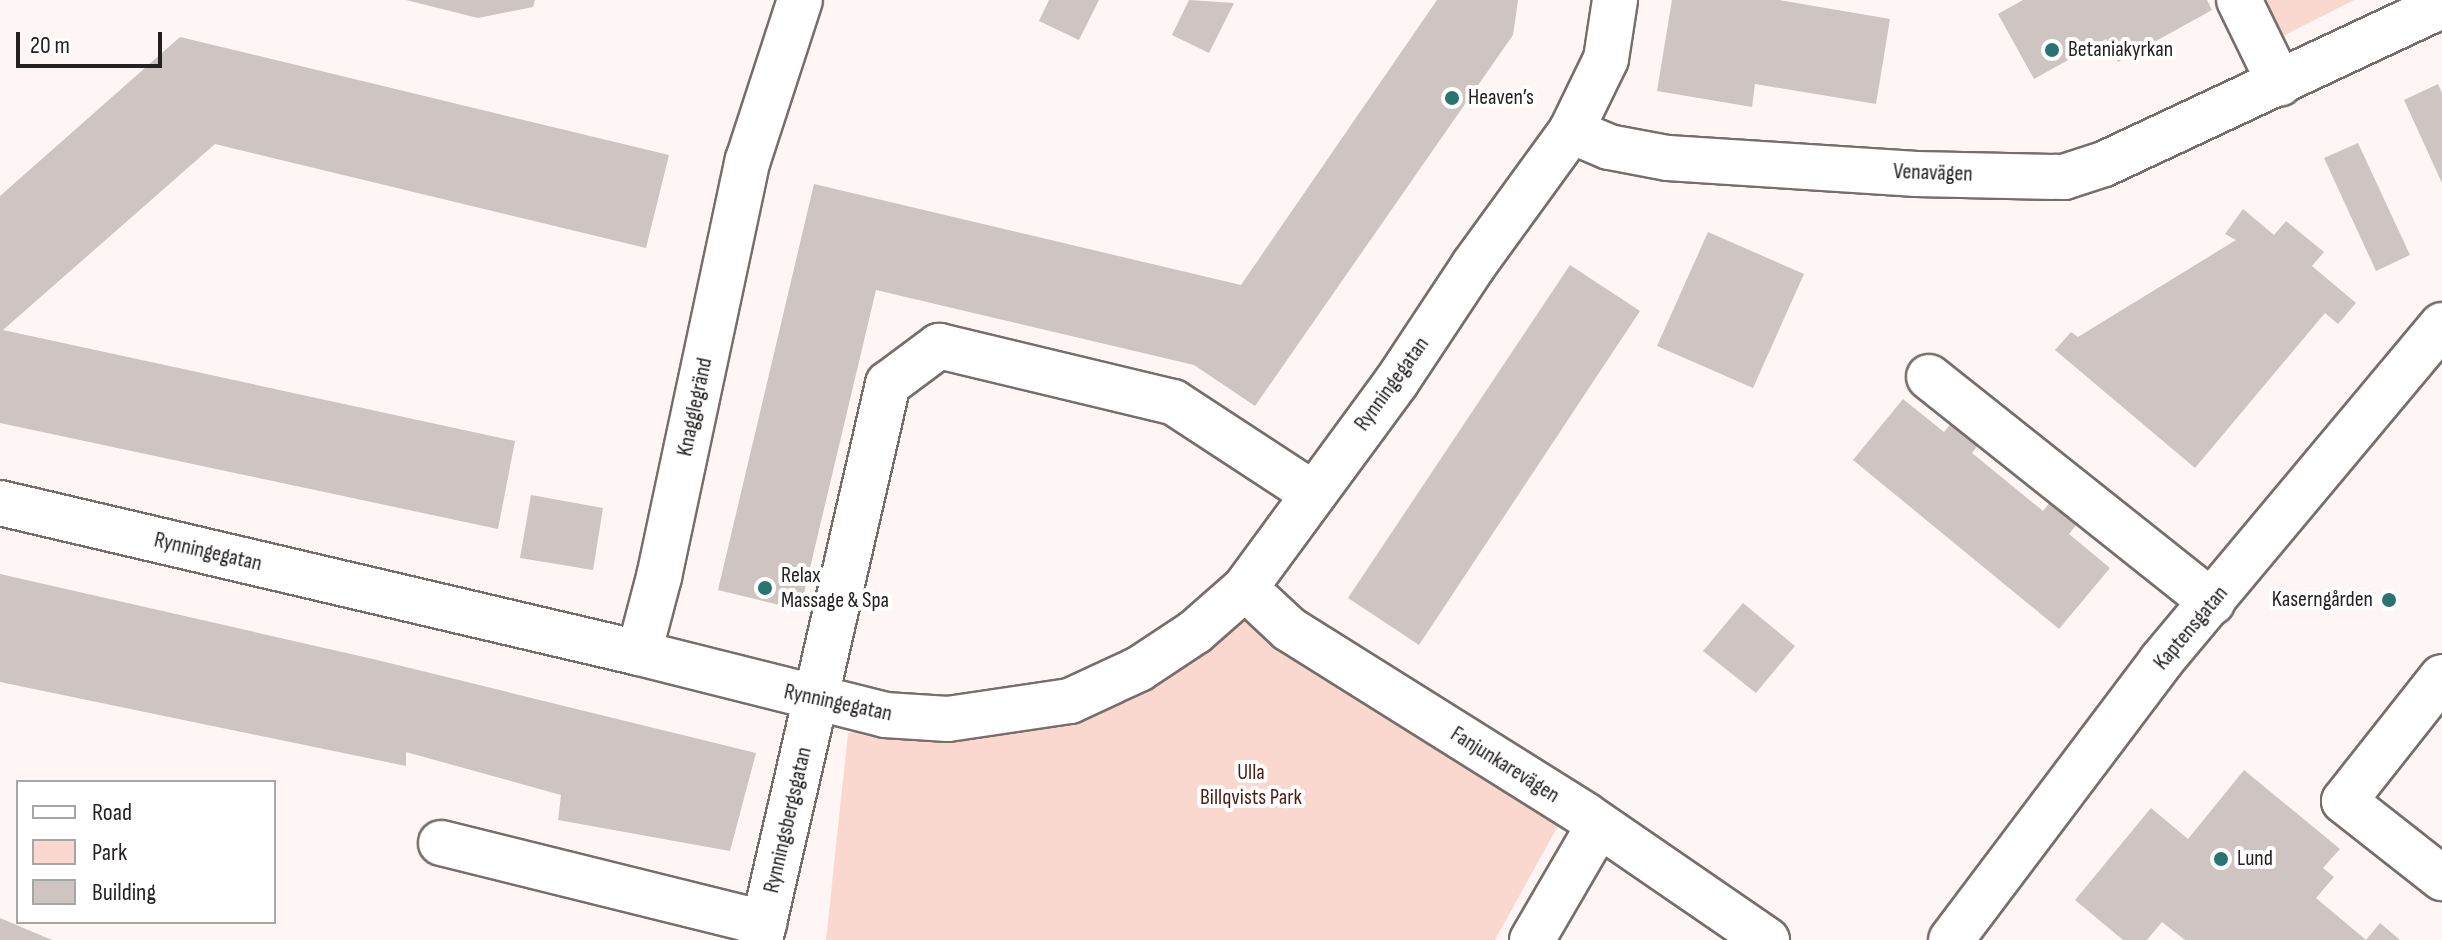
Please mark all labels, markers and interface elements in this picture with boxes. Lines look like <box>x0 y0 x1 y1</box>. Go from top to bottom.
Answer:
scale bar <box>20 16 166 66</box>
text: 20 m <box>30 31 70 60</box>
place label: Betaniakyrkan <box>2068 37 2173 63</box>
marker: Betaniakyrkan <box>2043 41 2061 59</box>
place label: Heaven’s <box>1468 85 1534 111</box>
marker: Heaven’s <box>1443 89 1461 107</box>
street label: Venavägen <box>1893 158 1973 188</box>
street label: Rynningegatan <box>1349 332 1435 436</box>
street label: Knagglegränd <box>672 355 718 459</box>
street label: Rynningegatan <box>152 527 264 577</box>
place label: Relax Massage & Spa <box>781 562 889 614</box>
marker: Relax Massage & Spa <box>756 579 774 597</box>
street label: Kaptensgatan <box>2148 581 2234 675</box>
place label: Kaserngården <box>2272 587 2373 613</box>
marker: Kaserngården <box>2380 591 2398 609</box>
street label: Rynningegatan <box>782 679 894 727</box>
street label: Fanjunkarevägen <box>1446 721 1564 809</box>
street label: Rynningsbergsgatan <box>758 744 818 896</box>
park label: Ulla Billqvists Park <box>1200 759 1302 810</box>
legend <box>16 780 276 924</box>
text: Road <box>92 798 132 827</box>
text: Park <box>92 838 127 867</box>
place label: Lund <box>2237 846 2273 872</box>
marker: Lund <box>2212 850 2230 868</box>
text: Building <box>92 878 156 907</box>

